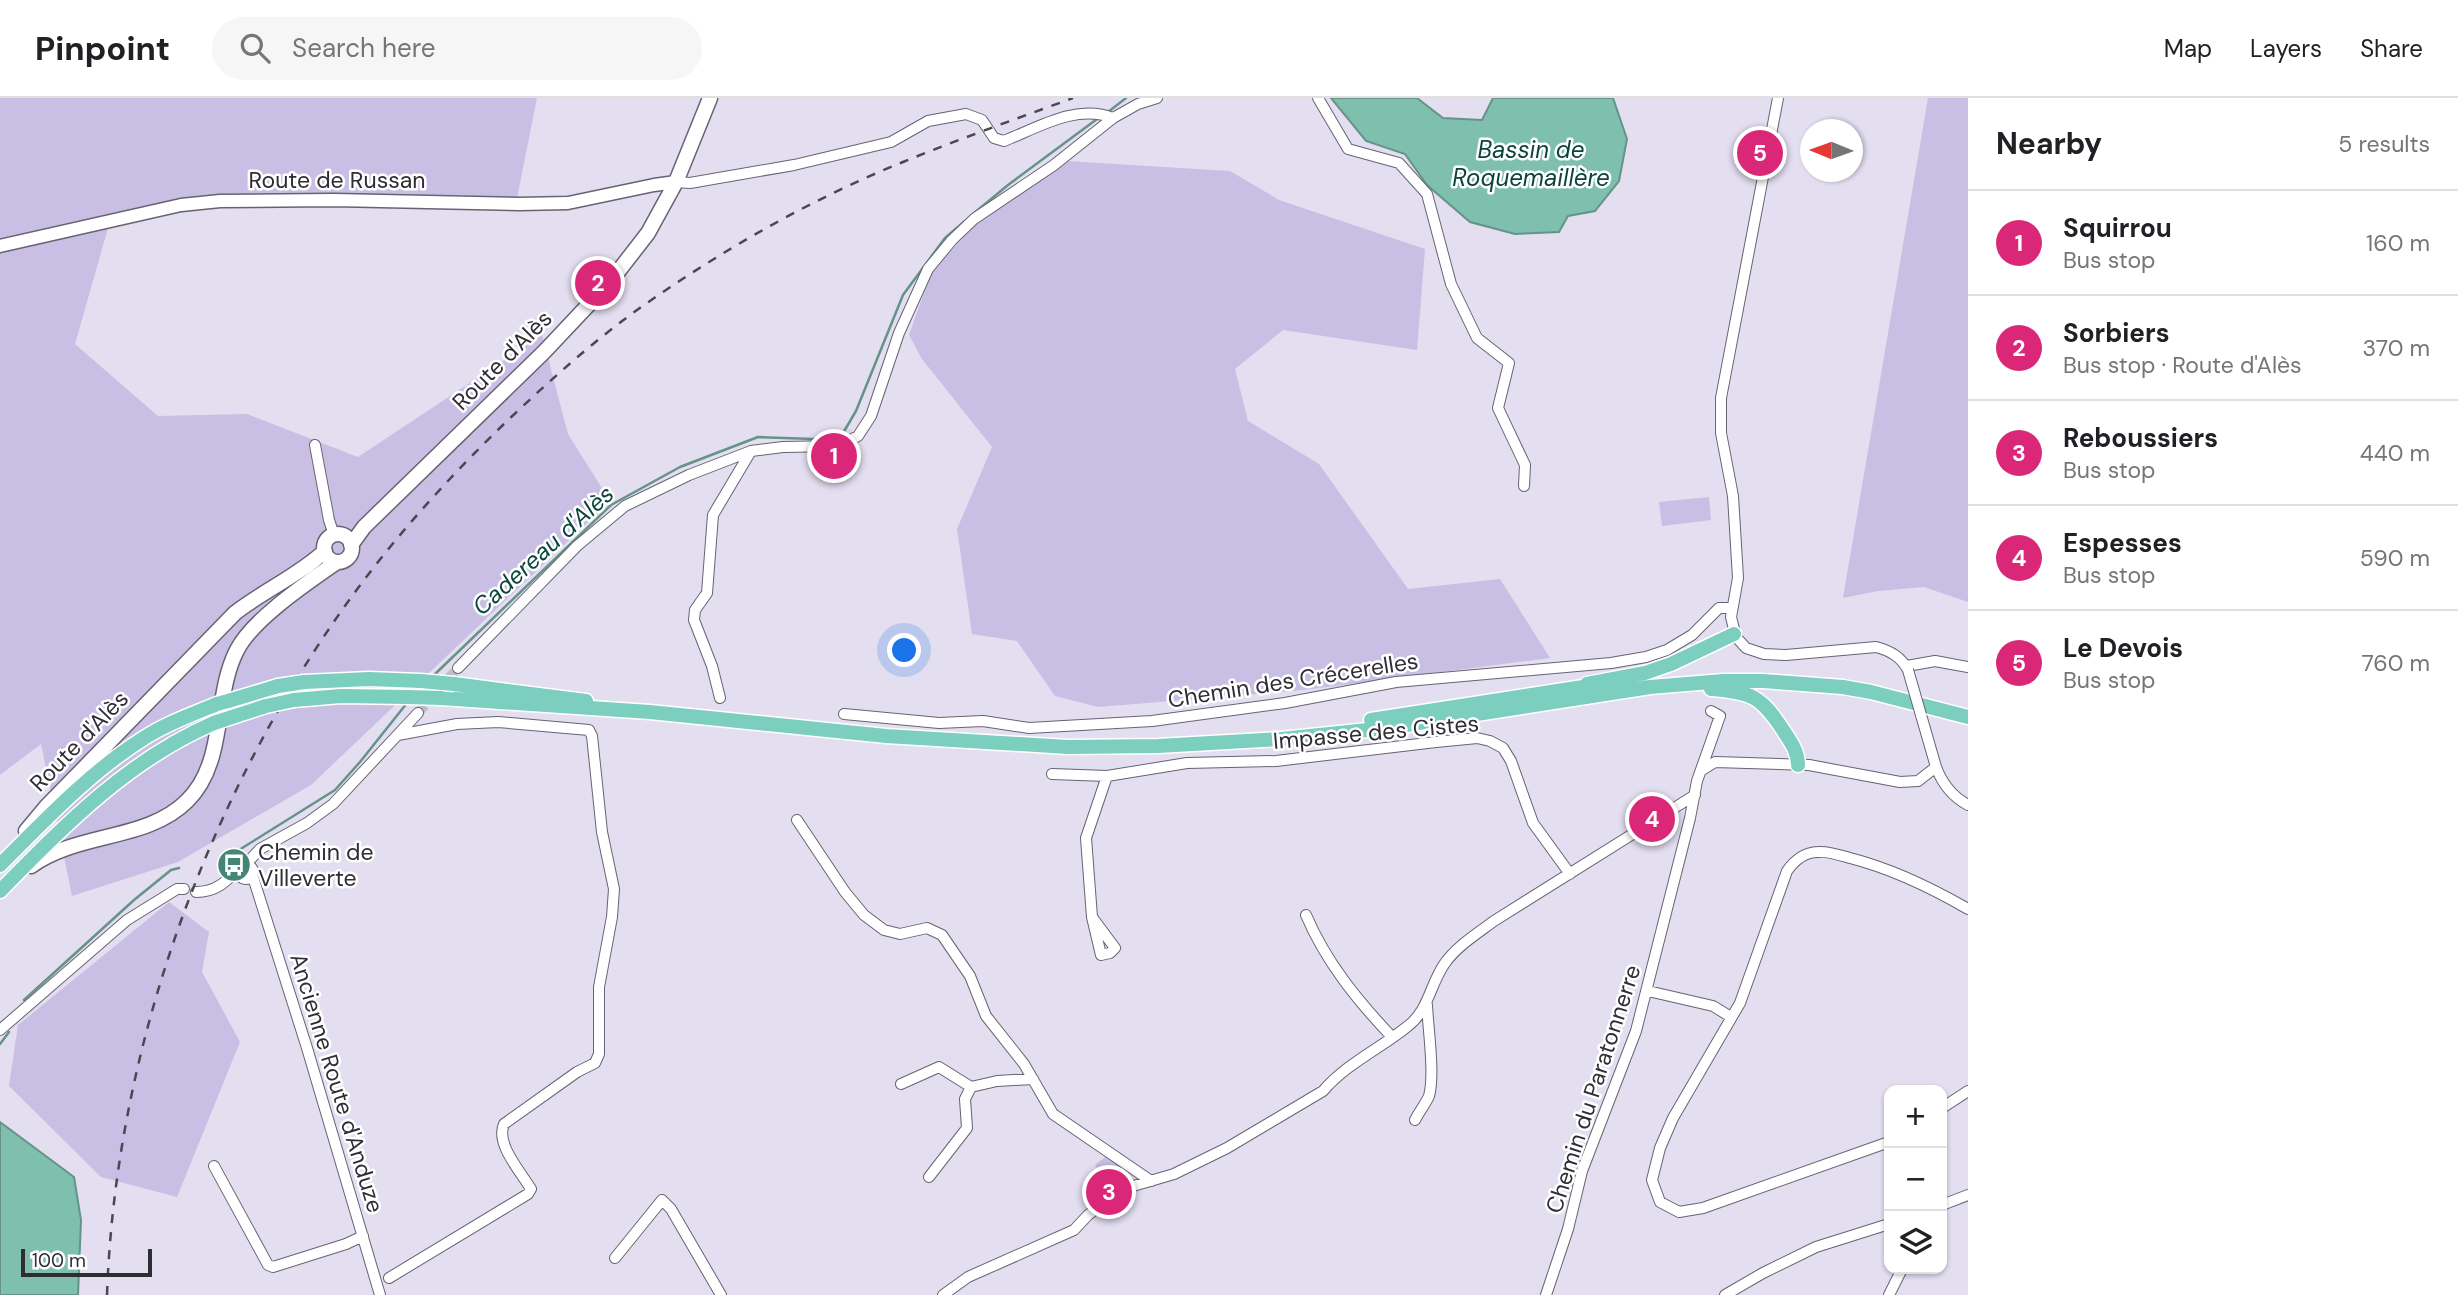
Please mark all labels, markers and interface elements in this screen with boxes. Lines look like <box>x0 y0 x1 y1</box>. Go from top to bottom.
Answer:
search box <box>212 17 702 80</box>
text: Pinpoint <box>35 27 170 70</box>
icon: search <box>236 29 274 67</box>
text: Search here <box>292 31 436 65</box>
text: Map <box>2164 33 2212 64</box>
text: Layers <box>2250 33 2322 64</box>
text: Share <box>2360 33 2423 64</box>
north arrow <box>1800 119 1863 182</box>
text: Nearby <box>1996 124 2102 163</box>
pin: 5 <box>1737 127 1783 179</box>
text: 5 results <box>2338 129 2430 159</box>
water label: Bassin de Roquemaillère <box>1452 134 1610 193</box>
street label: Route de Russan <box>249 165 425 195</box>
text: Squirrou <box>2063 211 2172 245</box>
text: 1 <box>2015 228 2023 258</box>
text: 160 m <box>2366 228 2430 258</box>
text: Bus stop <box>2063 245 2155 275</box>
pin: 2 <box>575 257 621 309</box>
street label: Route d'Alès <box>446 304 558 416</box>
text: Sorbiers <box>2063 316 2169 350</box>
text: 2 <box>2012 333 2026 363</box>
text: 370 m <box>2362 333 2430 363</box>
text: Bus stop · Route d'Alès <box>2063 350 2302 380</box>
text: Reboussiers <box>2063 421 2218 455</box>
pin: 1 <box>811 430 857 482</box>
text: 3 <box>2012 438 2026 468</box>
text: 440 m <box>2360 438 2430 468</box>
text: Bus stop <box>2063 455 2155 485</box>
water label: Cadereau d'Alès <box>466 478 620 622</box>
text: Espesses <box>2063 526 2182 560</box>
text: 4 <box>2012 543 2026 573</box>
text: 590 m <box>2360 543 2430 573</box>
text: Bus stop <box>2063 560 2155 590</box>
text: Le Devois <box>2063 631 2183 665</box>
your location <box>887 633 921 667</box>
street label: Chemin des Crécerelles <box>1166 645 1420 715</box>
text: 5 <box>2012 648 2026 678</box>
text: 760 m <box>2362 648 2430 678</box>
text: Bus stop <box>2063 665 2155 695</box>
street label: Route d'Alès <box>23 684 135 798</box>
street label: Impasse des Cistes <box>1272 708 1480 756</box>
pin: 4 <box>1629 793 1675 845</box>
place label: Chemin de Villeverte <box>258 837 374 893</box>
bus stop icon: Chemin de Villeverte <box>215 846 253 884</box>
street label: Ancienne Route d'Anduze <box>283 950 391 1216</box>
street label: Chemin du Paratonnerre <box>1539 961 1647 1217</box>
map controls <box>1884 1085 1947 1274</box>
button: + <box>1884 1085 1947 1148</box>
button: − <box>1884 1148 1947 1211</box>
pin: 3 <box>1086 1166 1132 1218</box>
button: layers <box>1884 1211 1947 1274</box>
scale bar <box>21 1246 152 1278</box>
text: 100 m <box>32 1248 86 1273</box>

